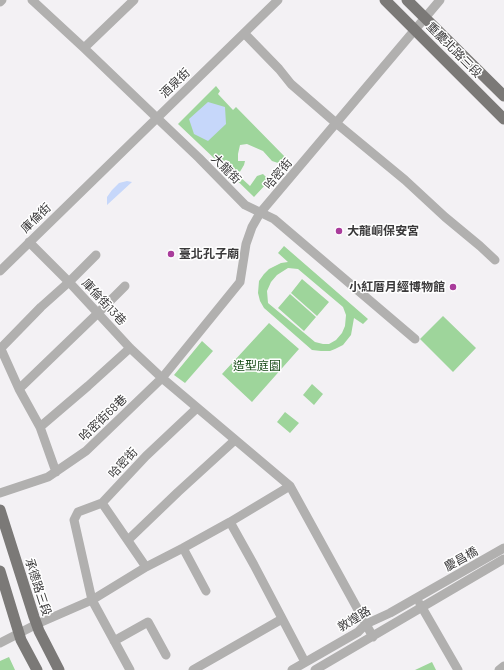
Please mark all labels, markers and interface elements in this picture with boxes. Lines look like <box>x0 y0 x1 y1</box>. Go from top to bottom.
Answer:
street label: 重慶北路三段 <box>423 19 485 81</box>
street label: 酒泉街 <box>157 65 193 101</box>
street label: 大龍街 <box>208 151 244 187</box>
street label: 哈密街 <box>261 156 295 192</box>
street label: 庫倫街 <box>18 200 54 236</box>
place label: 大龍峒保安宮 <box>347 224 419 238</box>
marker: 大龍峒保安宮 <box>334 226 344 236</box>
place label: 臺北孔子廟 <box>179 247 239 261</box>
marker: 臺北孔子廟 <box>166 249 176 259</box>
street label: 庫倫街13巷 <box>79 276 129 328</box>
place label: 小紅厝月經博物館 <box>349 280 445 294</box>
marker: 小紅厝月經博物館 <box>448 282 458 292</box>
park label: 造型庭園 <box>233 359 281 373</box>
street label: 哈密街68巷 <box>76 392 130 444</box>
street label: 哈密街 <box>105 445 141 481</box>
street label: 慶昌橋 <box>442 544 480 574</box>
street label: 承德路三段 <box>22 556 54 618</box>
street label: 敦煌路 <box>335 604 373 634</box>

